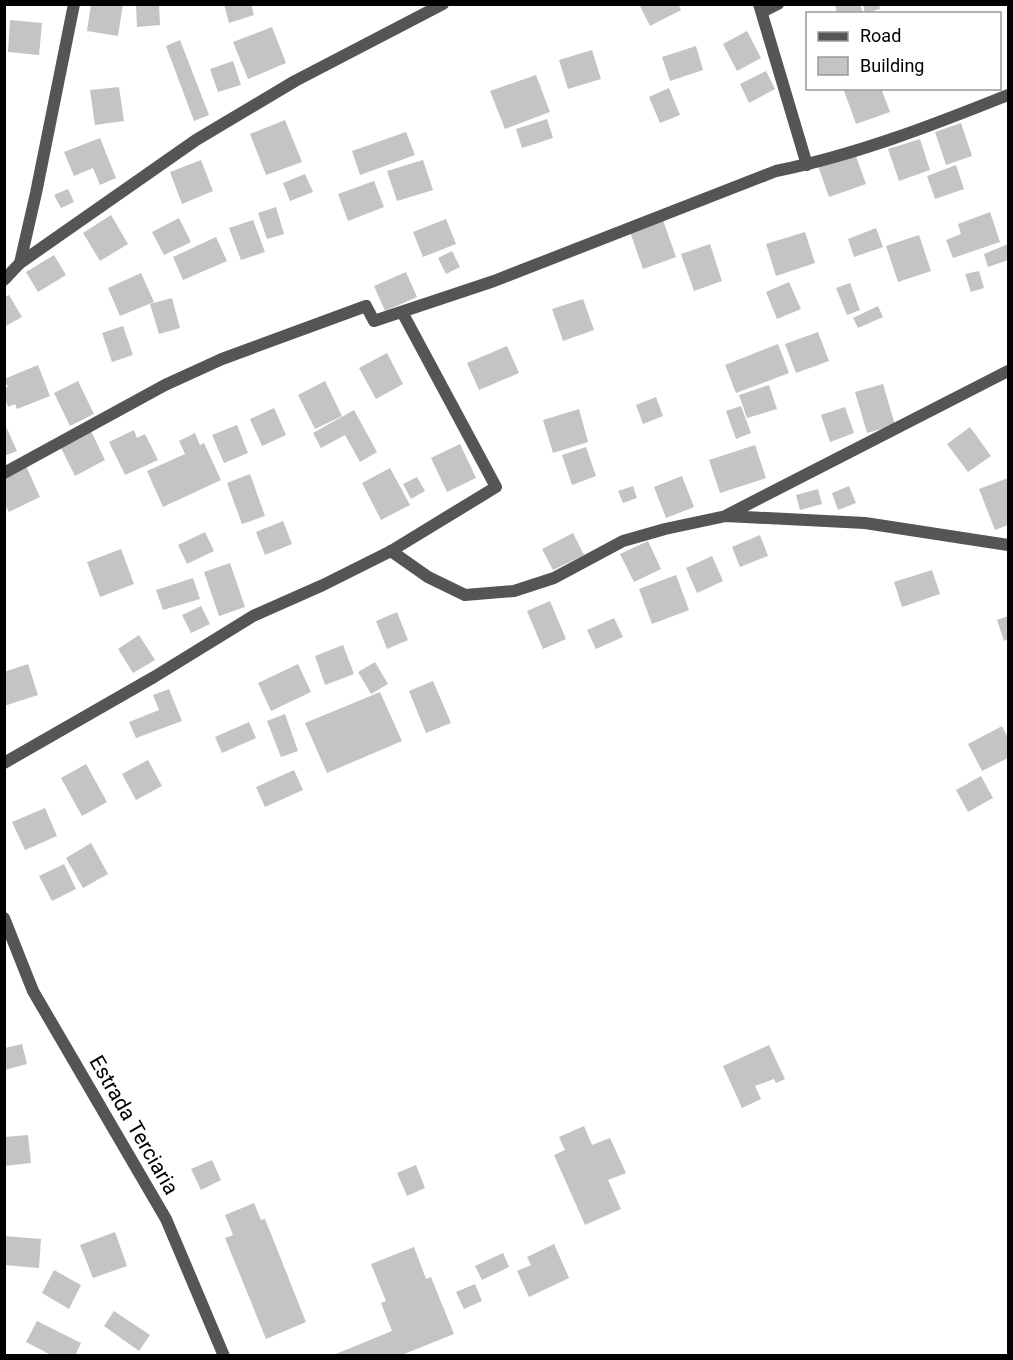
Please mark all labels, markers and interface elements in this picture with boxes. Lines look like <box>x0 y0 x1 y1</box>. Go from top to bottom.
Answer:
legend <box>806 12 1001 90</box>
text: Road <box>860 25 901 46</box>
text: Building <box>860 55 924 76</box>
street label: Estrada Terciaria <box>84 1051 184 1199</box>

